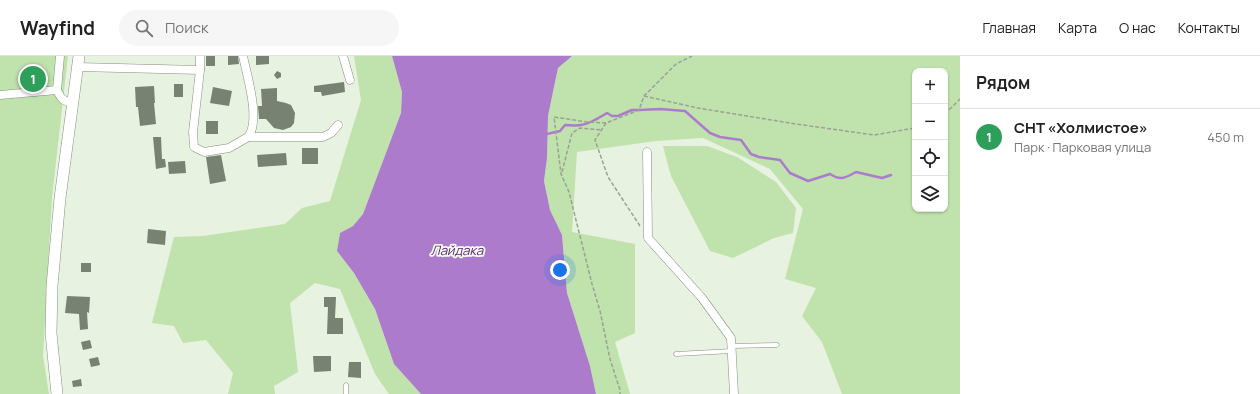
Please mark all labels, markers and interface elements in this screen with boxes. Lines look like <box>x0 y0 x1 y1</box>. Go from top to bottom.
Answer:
search box <box>119 10 399 46</box>
text: Wayfind <box>20 15 95 41</box>
icon: search <box>133 17 155 39</box>
text: Поиск <box>165 17 208 38</box>
text: Главная <box>983 18 1036 37</box>
text: Карта <box>1058 18 1097 37</box>
text: О нас <box>1119 18 1156 37</box>
text: Контакты <box>1178 18 1240 37</box>
pin: 1 <box>20 64 46 94</box>
map controls <box>912 68 948 212</box>
button: + <box>912 68 948 104</box>
text: Рядом <box>976 71 1030 94</box>
button: − <box>912 104 948 140</box>
text: СНТ «Холмистое» <box>1014 117 1148 138</box>
text: 1 <box>986 128 992 146</box>
text: 450 m <box>1207 128 1244 146</box>
text: Парк · Парковая улица <box>1014 138 1151 156</box>
button: locate <box>912 140 948 176</box>
button: layers <box>912 176 948 212</box>
water label: Лайдака <box>431 241 484 259</box>
your location <box>550 260 570 280</box>

